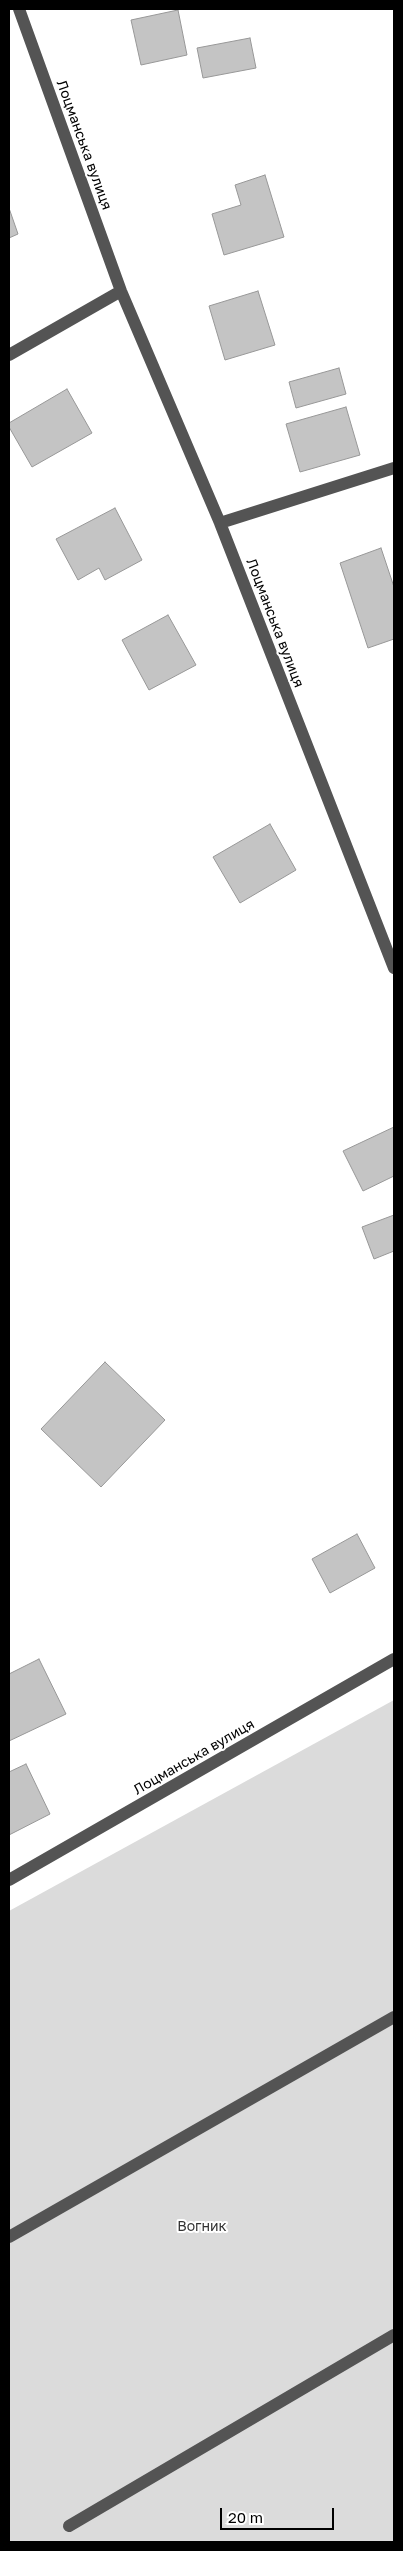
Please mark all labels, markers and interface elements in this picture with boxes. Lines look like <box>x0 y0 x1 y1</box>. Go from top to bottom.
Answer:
street label: Лоцманська вулиця <box>53 78 115 212</box>
street label: Лоцманська вулиця <box>243 556 307 690</box>
street label: Лоцманська вулиця <box>131 1716 257 1798</box>
park label: Вогник <box>177 2219 227 2235</box>
scale bar <box>223 2498 337 2530</box>
text: 20 m <box>228 2508 263 2526</box>

